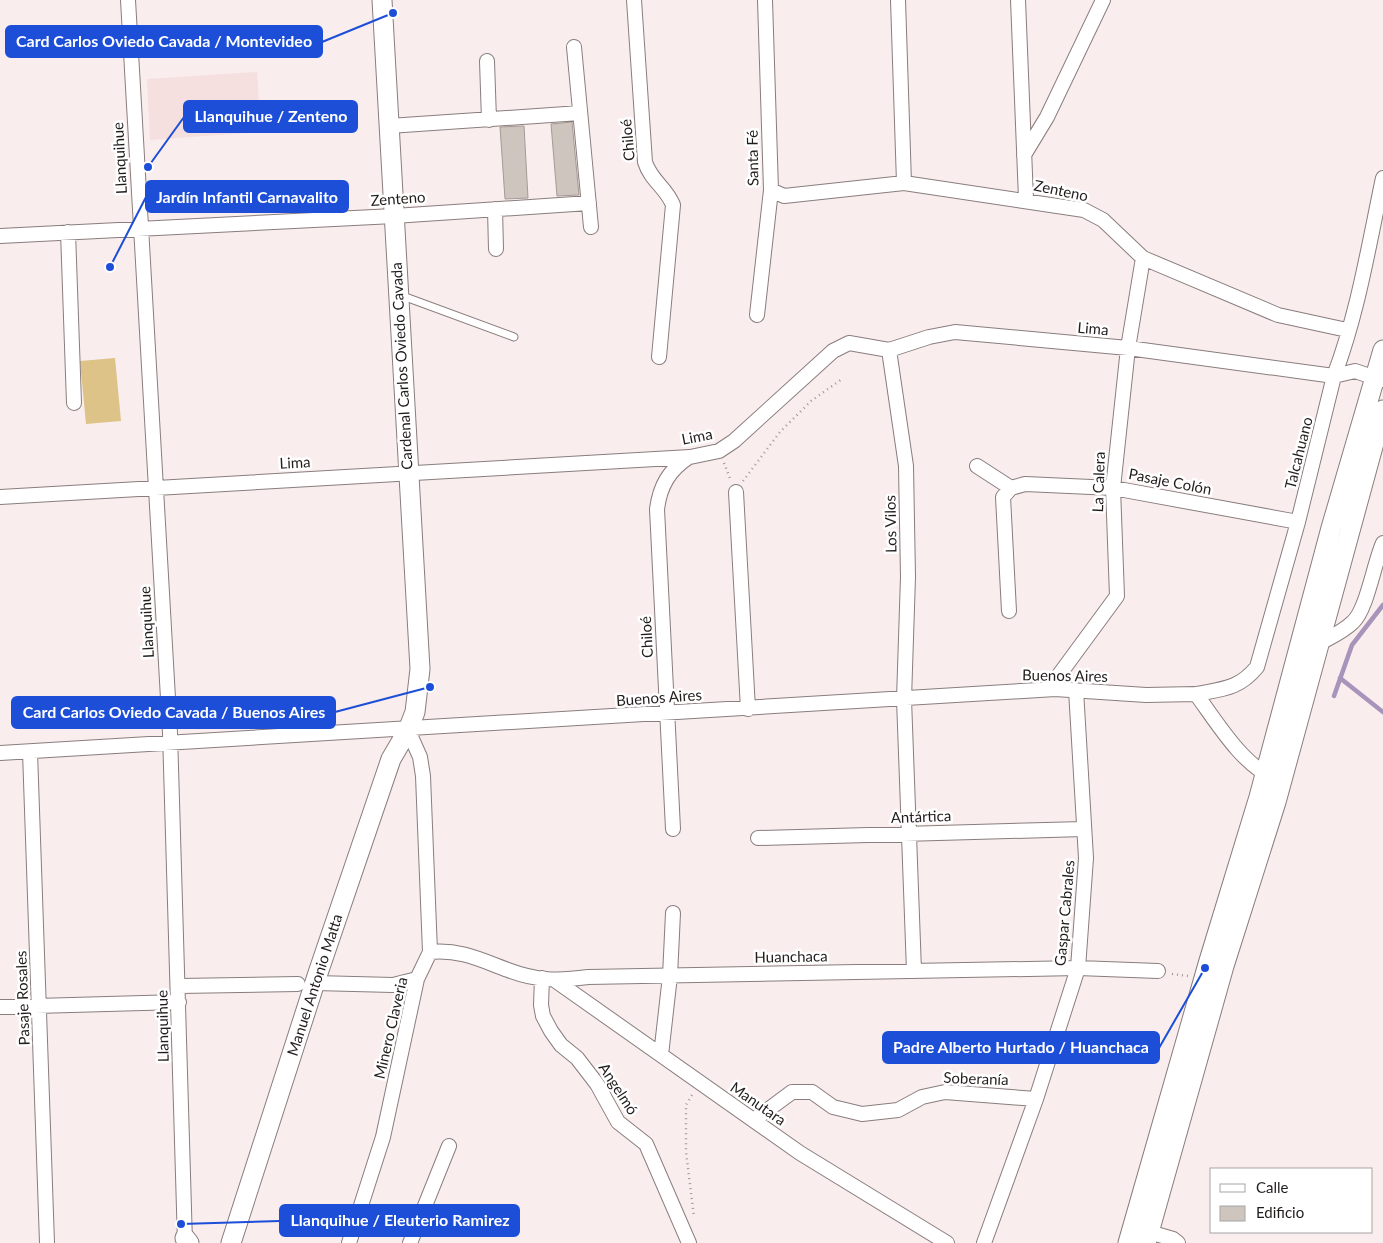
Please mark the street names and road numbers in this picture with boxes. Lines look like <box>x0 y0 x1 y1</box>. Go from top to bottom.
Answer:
street label: Chiloé <box>616 118 638 162</box>
street label: Llanquihue <box>108 122 130 195</box>
street label: Santa Fé <box>743 130 761 186</box>
street label: Zenteno <box>1032 176 1090 205</box>
street label: Zenteno <box>370 187 426 209</box>
street label: Cardenal Carlos Oviedo Cavada <box>387 262 415 470</box>
street label: Lima <box>1077 318 1109 338</box>
street label: Talcahuano <box>1280 415 1316 491</box>
street label: Lima <box>680 424 714 448</box>
street label: La Calera <box>1088 451 1108 513</box>
street label: Lima <box>279 452 311 472</box>
street label: Pasaje Colón <box>1127 464 1213 498</box>
street label: Los Vilos <box>880 495 900 553</box>
street label: Llanquihue <box>135 586 157 659</box>
street label: Chiloé <box>636 616 656 658</box>
street label: Buenos Aires <box>1022 665 1108 685</box>
street label: Buenos Aires <box>615 685 702 709</box>
street label: Antártica <box>890 806 952 826</box>
street label: Gaspar Cabrales <box>1050 859 1078 967</box>
street label: Manuel Antonio Matta <box>283 912 345 1058</box>
street label: Huanchaca <box>754 946 828 966</box>
street label: Pasaje Rosales <box>11 950 33 1046</box>
street label: Minero Claveria <box>370 975 410 1080</box>
street label: Llanquihue <box>152 990 172 1062</box>
street label: Angelmó <box>595 1059 642 1118</box>
street label: Soberanía <box>943 1068 1009 1088</box>
street label: Manutara <box>727 1078 790 1129</box>

